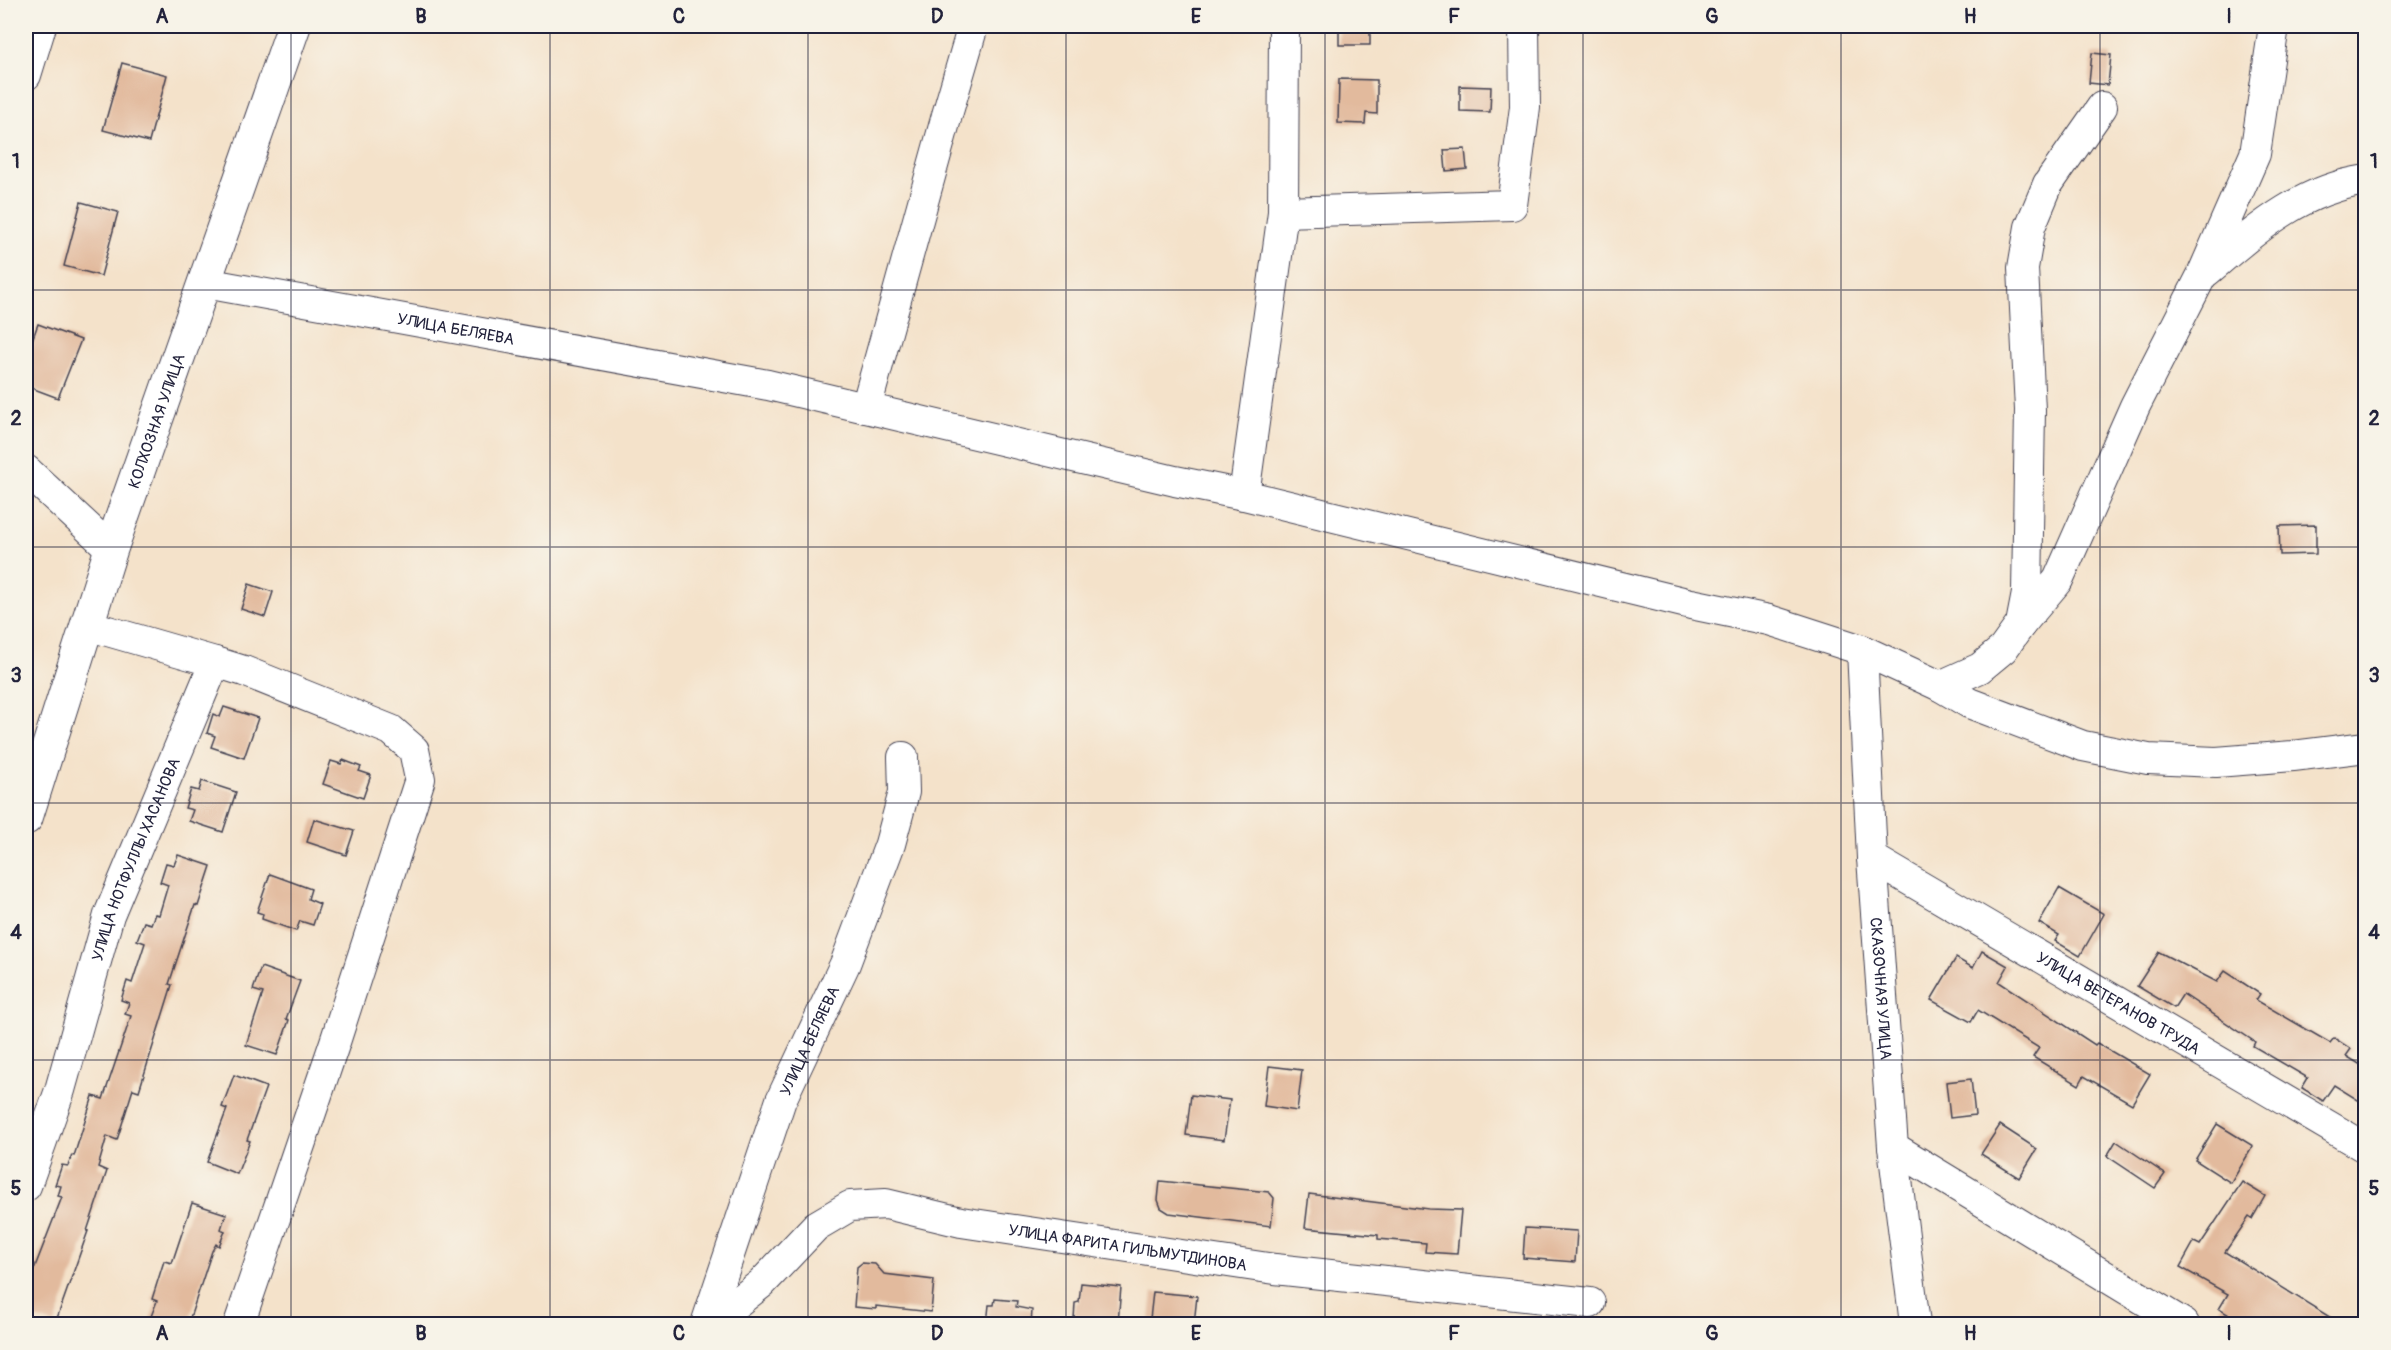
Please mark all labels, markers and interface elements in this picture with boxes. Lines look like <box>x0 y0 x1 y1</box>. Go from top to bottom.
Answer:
text: A <box>156 4 169 29</box>
text: B <box>415 4 427 29</box>
text: C <box>673 4 685 29</box>
text: D <box>931 4 944 29</box>
text: E <box>1191 4 1202 29</box>
text: F <box>1448 4 1460 29</box>
text: G <box>1705 4 1719 29</box>
text: H <box>1964 4 1977 29</box>
text: I <box>2226 4 2232 29</box>
text: 1 <box>12 149 20 174</box>
text: 1 <box>2370 149 2378 174</box>
street label: УЛИЦА БЕЛЯЕВА <box>396 309 516 350</box>
street label: КОЛХОЗНАЯ УЛИЦА <box>124 351 190 491</box>
text: 2 <box>10 406 22 431</box>
text: 2 <box>2368 406 2380 431</box>
text: 3 <box>10 663 22 688</box>
text: 3 <box>2368 663 2380 688</box>
street label: УЛИЦА НОТФУЛЛЫ ХАСАНОВА <box>88 755 185 963</box>
street label: СКАЗОЧНАЯ УЛИЦА <box>1865 917 1896 1060</box>
text: 4 <box>10 920 22 945</box>
text: 4 <box>2368 920 2380 945</box>
street label: УЛИЦА ВЕТЕРАНОВ ТРУДА <box>2033 948 2204 1059</box>
street label: УЛИЦА БЕЛЯЕВА <box>776 983 844 1099</box>
text: 5 <box>11 1176 22 1201</box>
text: 5 <box>2369 1176 2380 1201</box>
street label: УЛИЦА ФАРИТА ГИЛЬМУТДИНОВА <box>1007 1220 1248 1276</box>
text: A <box>156 1321 169 1346</box>
text: B <box>415 1321 427 1346</box>
text: C <box>673 1321 685 1346</box>
text: D <box>931 1321 944 1346</box>
text: E <box>1191 1321 1202 1346</box>
text: F <box>1448 1321 1460 1346</box>
text: G <box>1705 1321 1719 1346</box>
text: H <box>1964 1321 1977 1346</box>
text: I <box>2226 1321 2232 1346</box>

